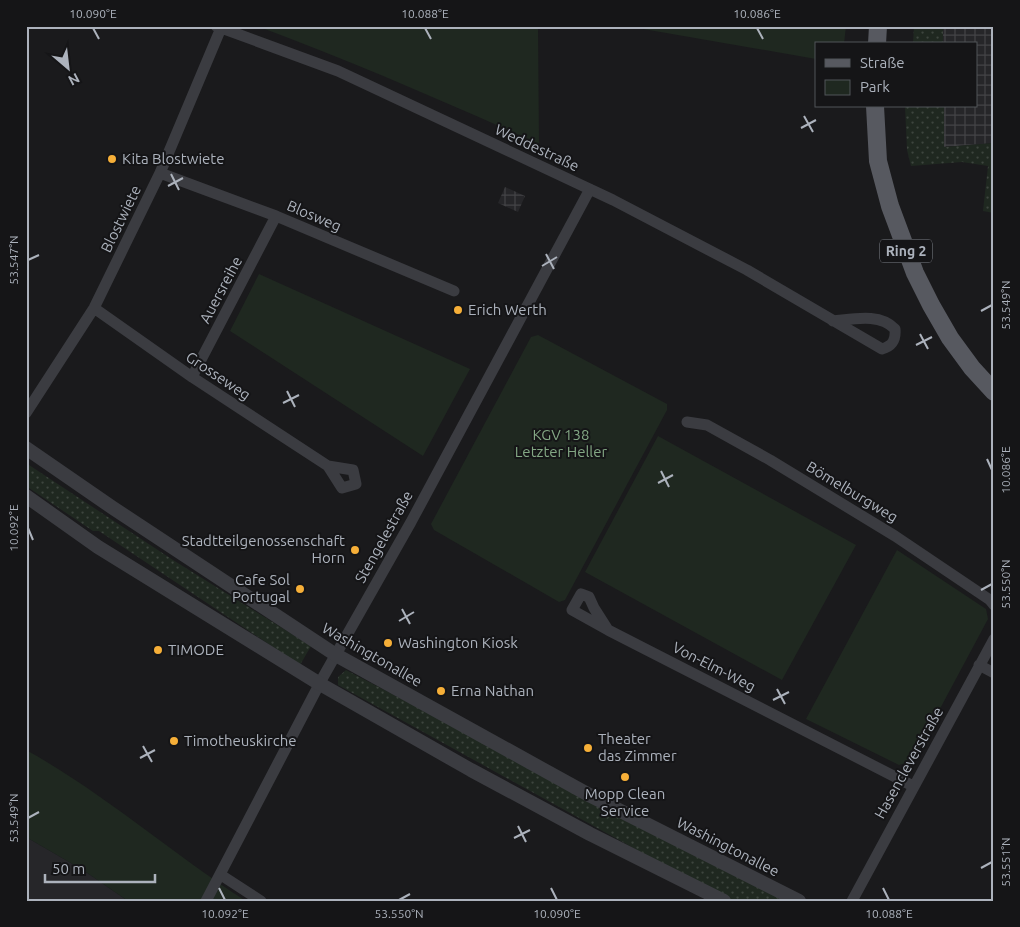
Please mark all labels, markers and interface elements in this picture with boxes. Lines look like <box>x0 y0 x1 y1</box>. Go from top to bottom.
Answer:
text: 10.090°E <box>69 7 117 20</box>
text: 10.088°E <box>401 7 449 20</box>
text: 10.086°E <box>733 7 781 20</box>
north arrow <box>42 42 92 92</box>
legend <box>815 42 978 108</box>
text: Straße <box>860 54 904 71</box>
text: N <box>66 70 82 89</box>
text: Park <box>860 78 890 95</box>
street label: Weddestraße <box>492 121 582 174</box>
place label: Kita Blostwiete <box>122 150 224 167</box>
marker: Kita Blostwiete <box>106 153 118 165</box>
street label: Blostwiete <box>97 183 144 255</box>
street label: Blosweg <box>285 197 344 235</box>
text: 53.547°N <box>7 235 20 285</box>
road number: Ring 2 <box>880 240 932 262</box>
street label: Auersreihe <box>196 253 245 326</box>
text: 53.549°N <box>999 280 1012 330</box>
place label: Erich Werth <box>468 301 547 318</box>
marker: Erich Werth <box>452 304 464 316</box>
street label: Grosseweg <box>183 348 254 403</box>
park label: KGV 138 Letzter Heller <box>515 426 608 460</box>
text: 10.086°E <box>999 446 1012 494</box>
street label: Bömelburgweg <box>803 458 901 526</box>
street label: Stengelestraße <box>351 488 416 586</box>
text: 10.092°E <box>7 504 20 552</box>
place label: Stadtteilgenossenschaft Horn <box>182 532 345 566</box>
marker: Stadtteilgenossenschaft Horn <box>349 544 361 556</box>
text: 53.550°N <box>999 559 1012 609</box>
place label: Cafe Sol Portugal <box>232 571 290 605</box>
marker: Cafe Sol Portugal <box>294 583 306 595</box>
street label: Washingtonallee <box>319 619 425 690</box>
place label: Washington Kiosk <box>398 634 518 651</box>
marker: Washington Kiosk <box>382 637 394 649</box>
street label: Von-Elm-Weg <box>670 638 759 695</box>
place label: TIMODE <box>168 641 224 658</box>
marker: TIMODE <box>152 644 164 656</box>
place label: Erna Nathan <box>451 682 534 699</box>
marker: Erna Nathan <box>435 685 447 697</box>
street label: Hasencleverstraße <box>871 704 946 822</box>
place label: Theater das Zimmer <box>598 730 677 764</box>
place label: Timotheuskirche <box>184 732 297 749</box>
marker: Timotheuskirche <box>168 735 180 747</box>
marker: Theater das Zimmer <box>582 742 594 754</box>
marker: Mopp Clean Service <box>619 771 631 783</box>
place label: Mopp Clean Service <box>585 785 665 819</box>
text: 53.549°N <box>7 793 20 843</box>
street label: Washingtonallee <box>674 813 782 880</box>
text: 53.551°N <box>999 837 1012 887</box>
scale bar <box>45 852 155 884</box>
text: 50 m <box>52 860 85 877</box>
text: 10.092°E <box>201 907 249 920</box>
text: 53.550°N <box>374 907 424 920</box>
text: 10.090°E <box>533 907 581 920</box>
text: 10.088°E <box>865 907 913 920</box>

